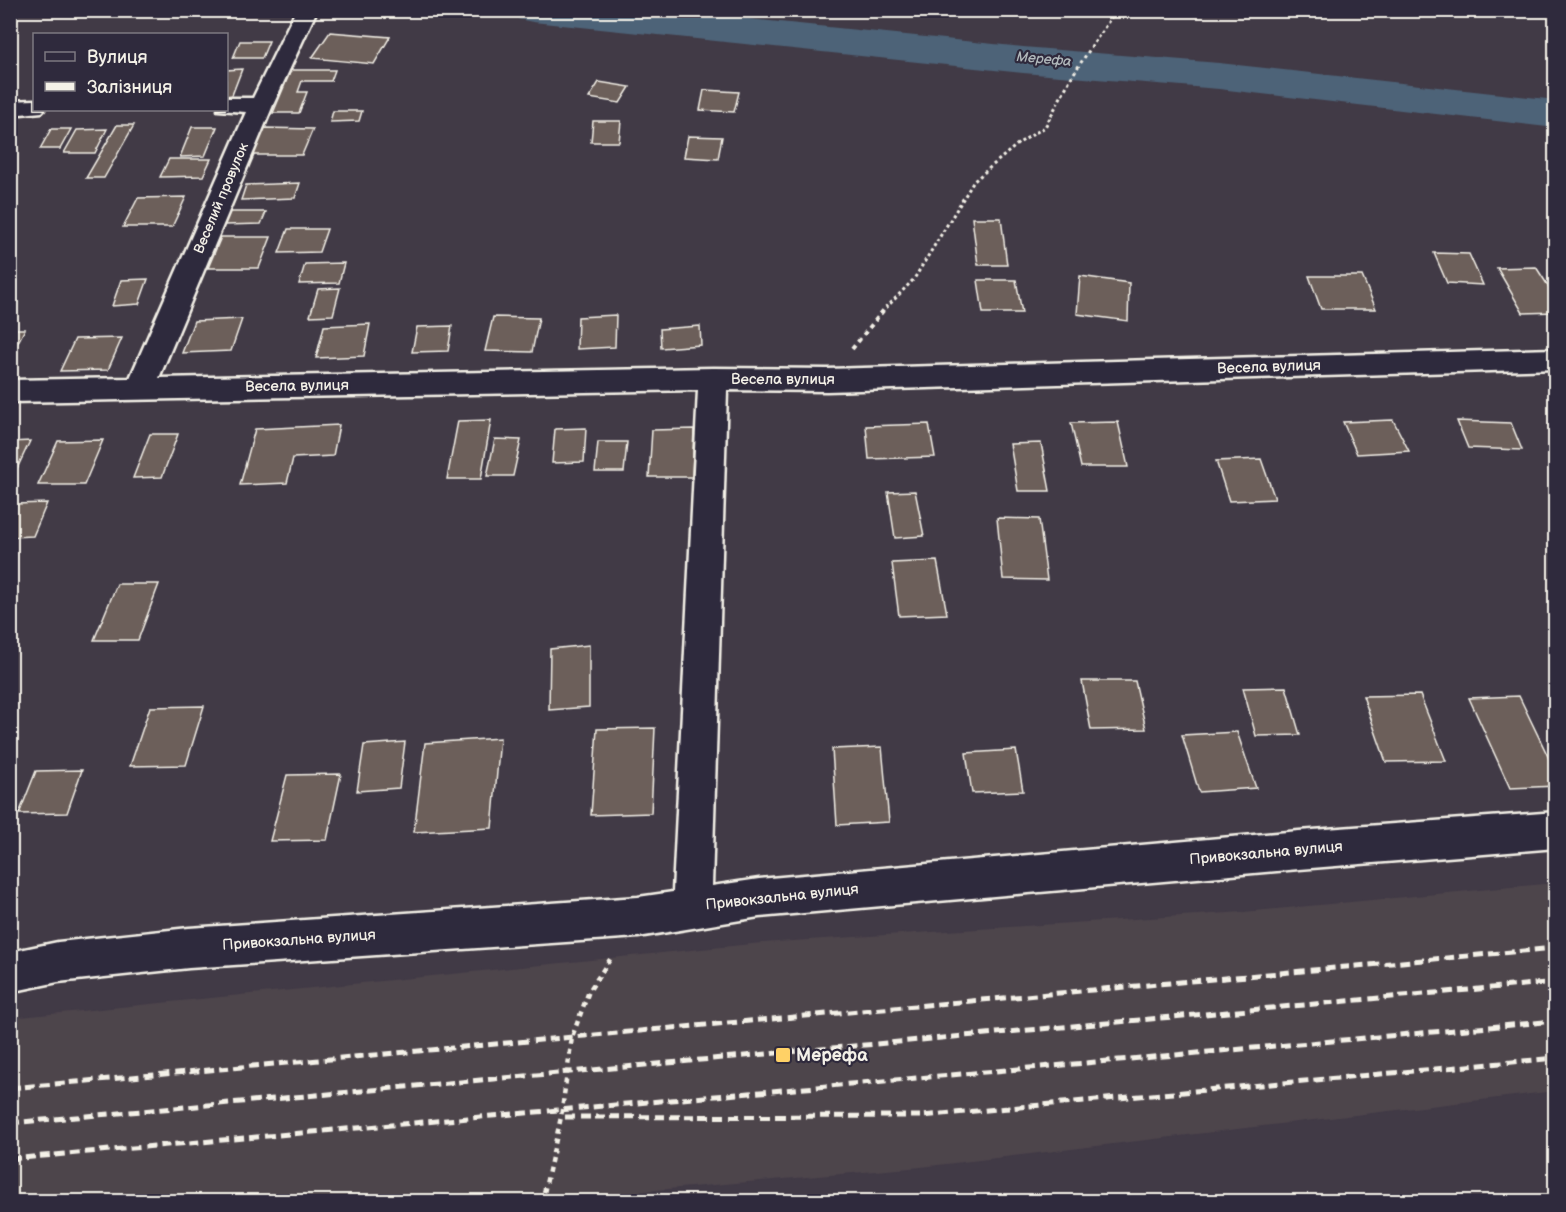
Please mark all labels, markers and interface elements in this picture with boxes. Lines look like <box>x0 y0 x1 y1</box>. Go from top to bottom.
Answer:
legend <box>33 33 228 111</box>
text: Вулиця <box>87 47 148 68</box>
water label: Мерефа <box>1016 48 1072 70</box>
text: Залізниця <box>87 77 172 98</box>
street label: Веселий провулок <box>190 140 252 256</box>
street label: Весела вулиця <box>1217 356 1321 378</box>
street label: Весела вулиця <box>731 370 835 389</box>
street label: Весела вулиця <box>245 376 349 396</box>
street label: Привокзальна вулиця <box>1188 837 1344 869</box>
street label: Привокзальна вулиця <box>704 880 860 914</box>
street label: Привокзальна вулиця <box>222 925 376 955</box>
place label: Мерефа <box>796 1045 868 1066</box>
marker: Мерефа <box>774 1046 792 1064</box>

